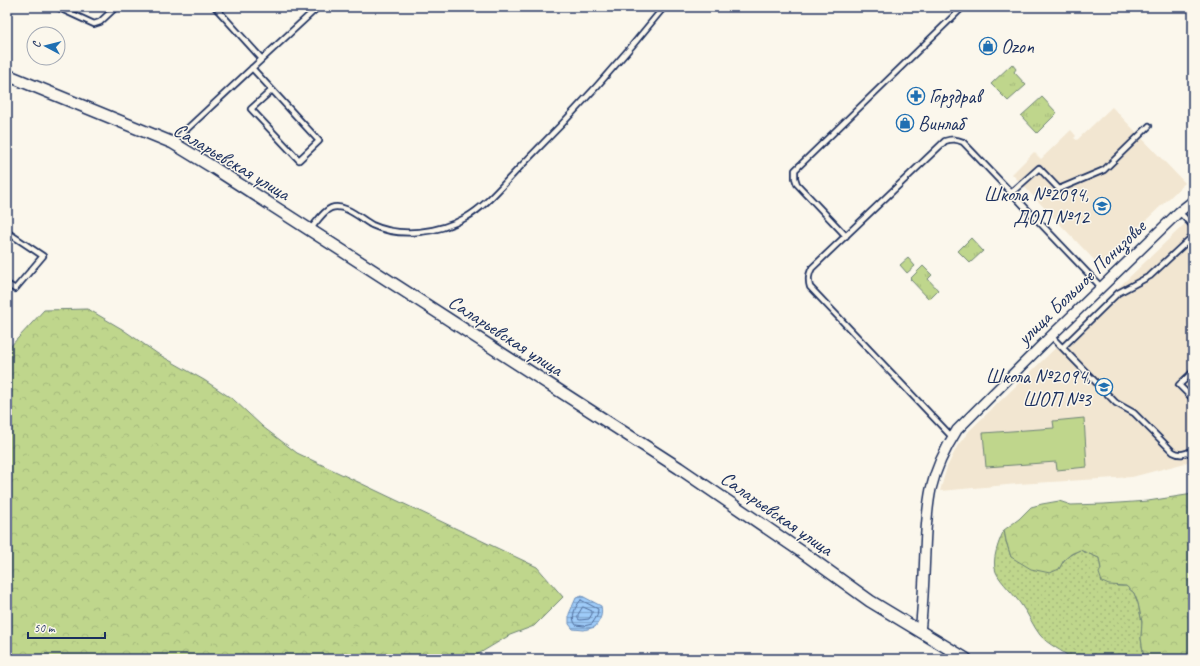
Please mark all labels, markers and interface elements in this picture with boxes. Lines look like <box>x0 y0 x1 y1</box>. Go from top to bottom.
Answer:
north arrow <box>26 26 66 66</box>
place label: Ozon <box>1001 34 1035 59</box>
shop icon: Ozon <box>978 36 998 56</box>
text: С <box>29 40 44 48</box>
place label: Горздрав <box>929 84 984 109</box>
pharmacy icon: Горздрав <box>906 86 926 106</box>
place label: Винлаб <box>918 111 968 136</box>
shop icon: Винлаб <box>895 113 915 133</box>
street label: Саларьевская улица <box>169 117 296 207</box>
place label: Школа №2094, ДОП №12 <box>984 182 1091 230</box>
school or university icon: Школа №2094, ДОП №12 <box>1092 196 1112 216</box>
street label: улица Большое Понизовье <box>1011 213 1153 352</box>
street label: Саларьевская улица <box>444 289 569 383</box>
place label: Школа №2094, ШОП №3 <box>986 364 1093 412</box>
school or university icon: Школа №2094, ШОП №3 <box>1094 377 1114 397</box>
street label: Саларьевская улица <box>716 465 839 562</box>
scale bar <box>28 614 105 640</box>
text: 50 m <box>34 620 56 636</box>

